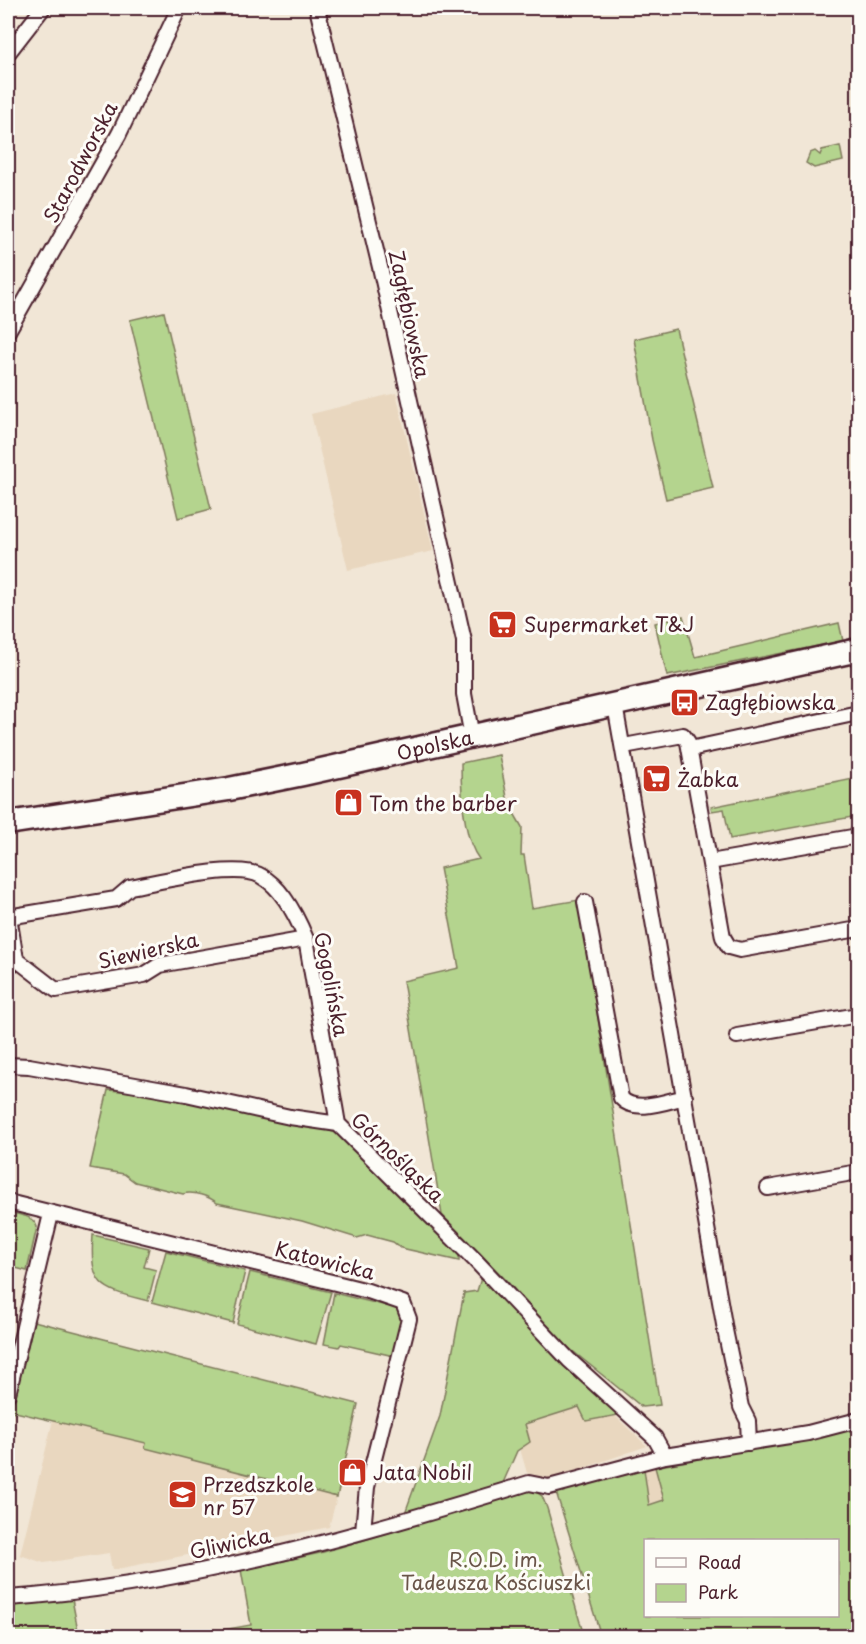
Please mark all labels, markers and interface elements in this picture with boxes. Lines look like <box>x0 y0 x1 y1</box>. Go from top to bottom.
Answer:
street label: Starodworska <box>35 96 125 228</box>
street label: Zagłębiowska <box>382 247 438 381</box>
supermarket icon: Supermarket T&J <box>487 608 519 640</box>
place label: Supermarket T&J <box>524 609 694 639</box>
bus stop icon: Zagłębiowska <box>668 686 700 718</box>
place label: Zagłębiowska <box>705 687 836 717</box>
street label: Opolska <box>393 721 476 768</box>
supermarket icon: Żabka <box>640 763 672 795</box>
place label: Żabka <box>677 764 739 794</box>
shop icon: Tom the barber <box>332 787 364 819</box>
place label: Tom the barber <box>369 788 517 818</box>
street label: Siewierska <box>95 924 202 976</box>
street label: Gogolińska <box>307 929 357 1040</box>
street label: Górnośląska <box>345 1105 452 1210</box>
street label: Katowicka <box>272 1233 379 1287</box>
shop icon: Jata Nobil <box>336 1456 368 1488</box>
place label: Jata Nobil <box>373 1457 472 1487</box>
place label: Przedszkole nr 57 <box>203 1469 314 1522</box>
school or university icon: Przedszkole nr 57 <box>166 1479 198 1511</box>
street label: Gliwicka <box>187 1520 274 1566</box>
legend <box>644 1539 839 1617</box>
park label: R.O.D. im. Tadeusza Kościuszki <box>401 1544 591 1597</box>
text: Road <box>698 1548 742 1575</box>
text: Park <box>698 1578 738 1605</box>

